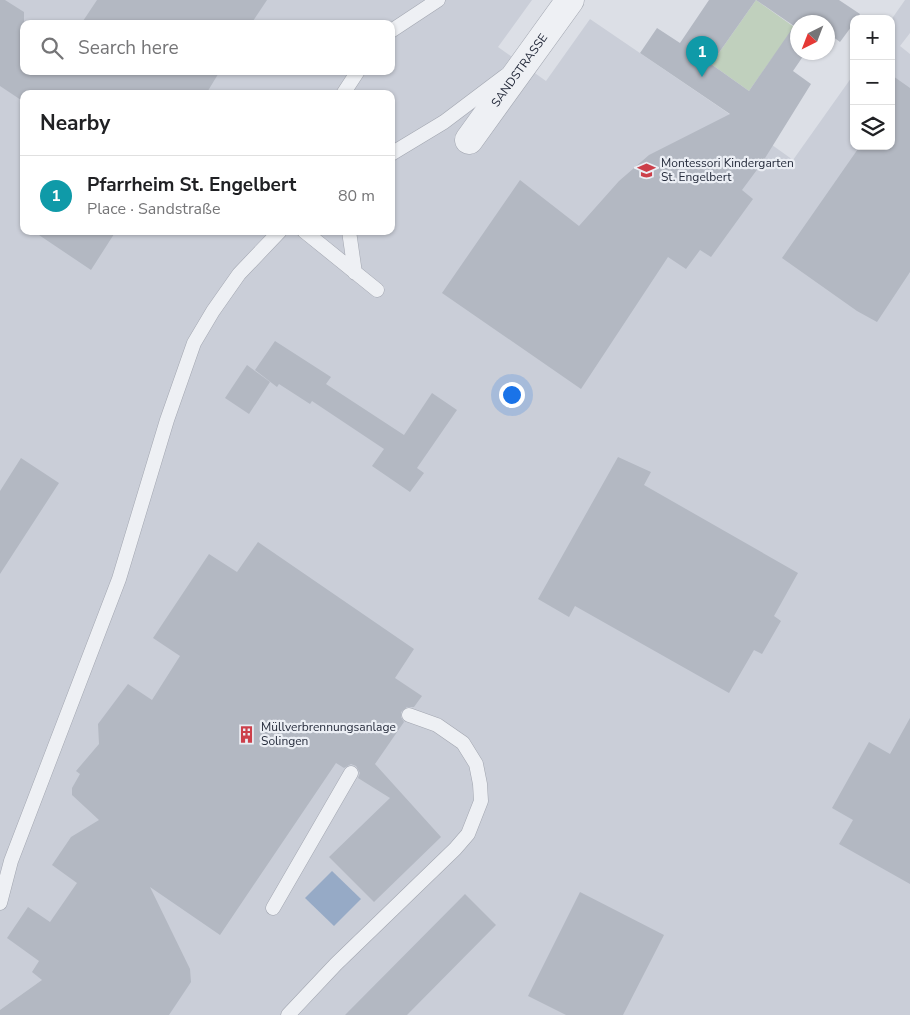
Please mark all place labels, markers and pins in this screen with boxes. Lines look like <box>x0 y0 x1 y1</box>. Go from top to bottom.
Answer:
pin: 1 <box>686 36 718 77</box>
place label: Montessori Kindergarten St. Engelbert <box>661 155 794 185</box>
school or university icon: Montessori Kindergarten St. Engelbert <box>637 160 657 180</box>
place label: Müllverbrennungsanlage Solingen <box>261 719 396 749</box>
building icon: Müllverbrennungsanlage Solingen <box>237 724 257 744</box>

